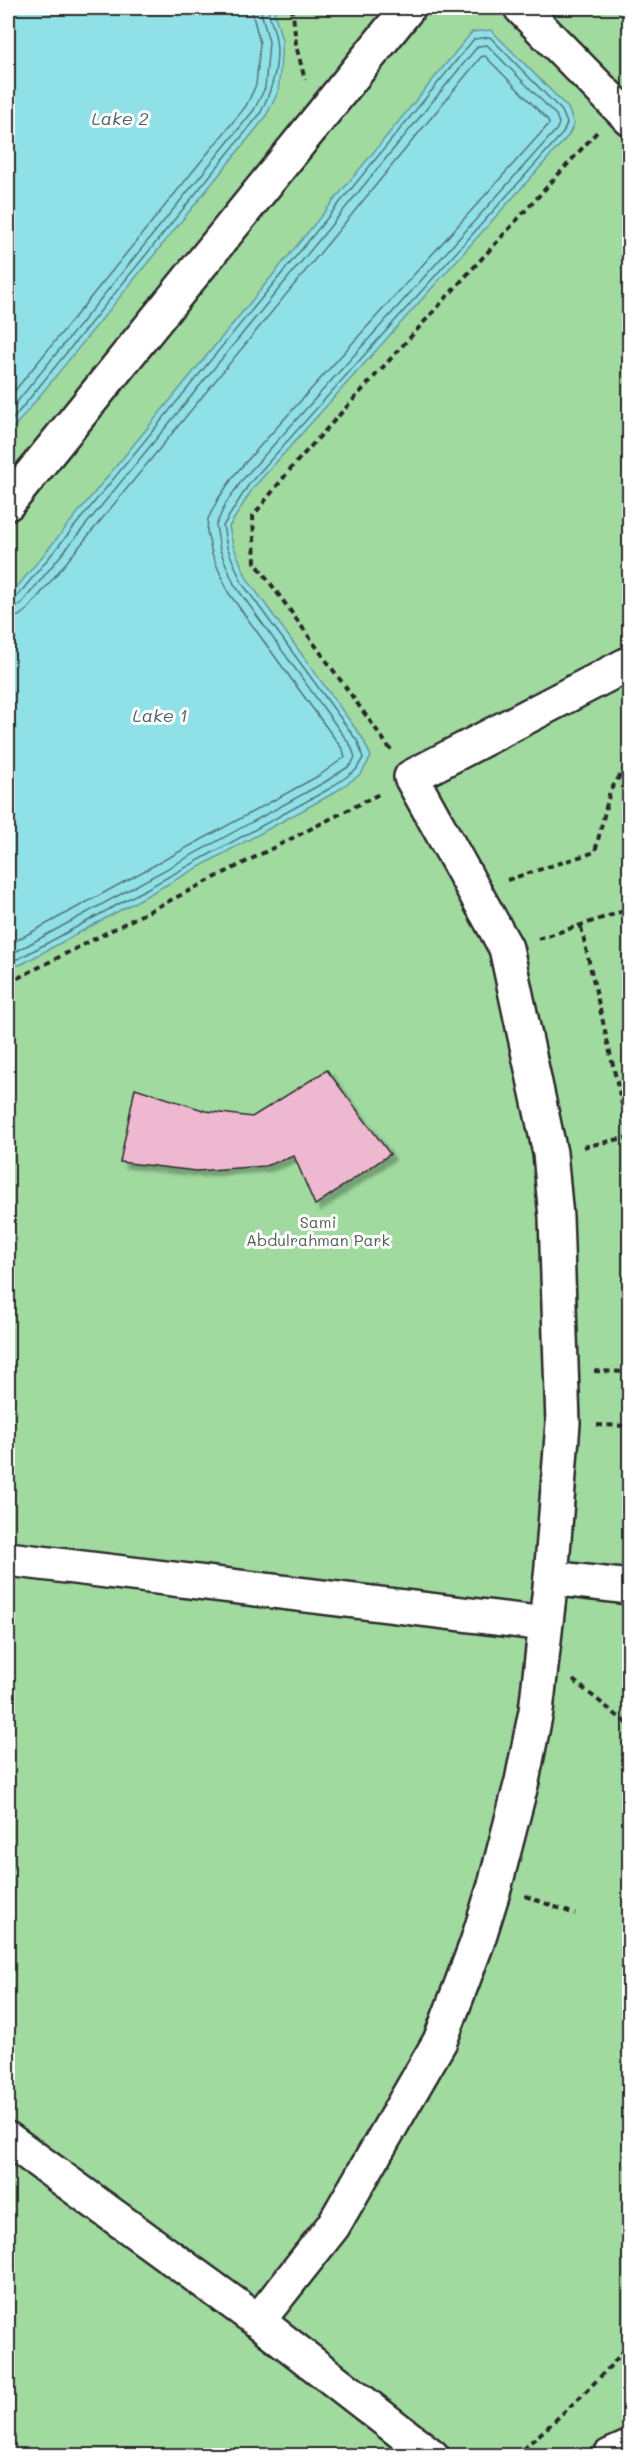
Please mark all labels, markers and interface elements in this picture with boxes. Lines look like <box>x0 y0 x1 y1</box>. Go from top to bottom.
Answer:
water label: Lake 2 <box>91 106 149 130</box>
water label: Lake 1 <box>132 703 188 727</box>
park label: Sami Abdulrahman Park <box>246 1211 390 1250</box>

